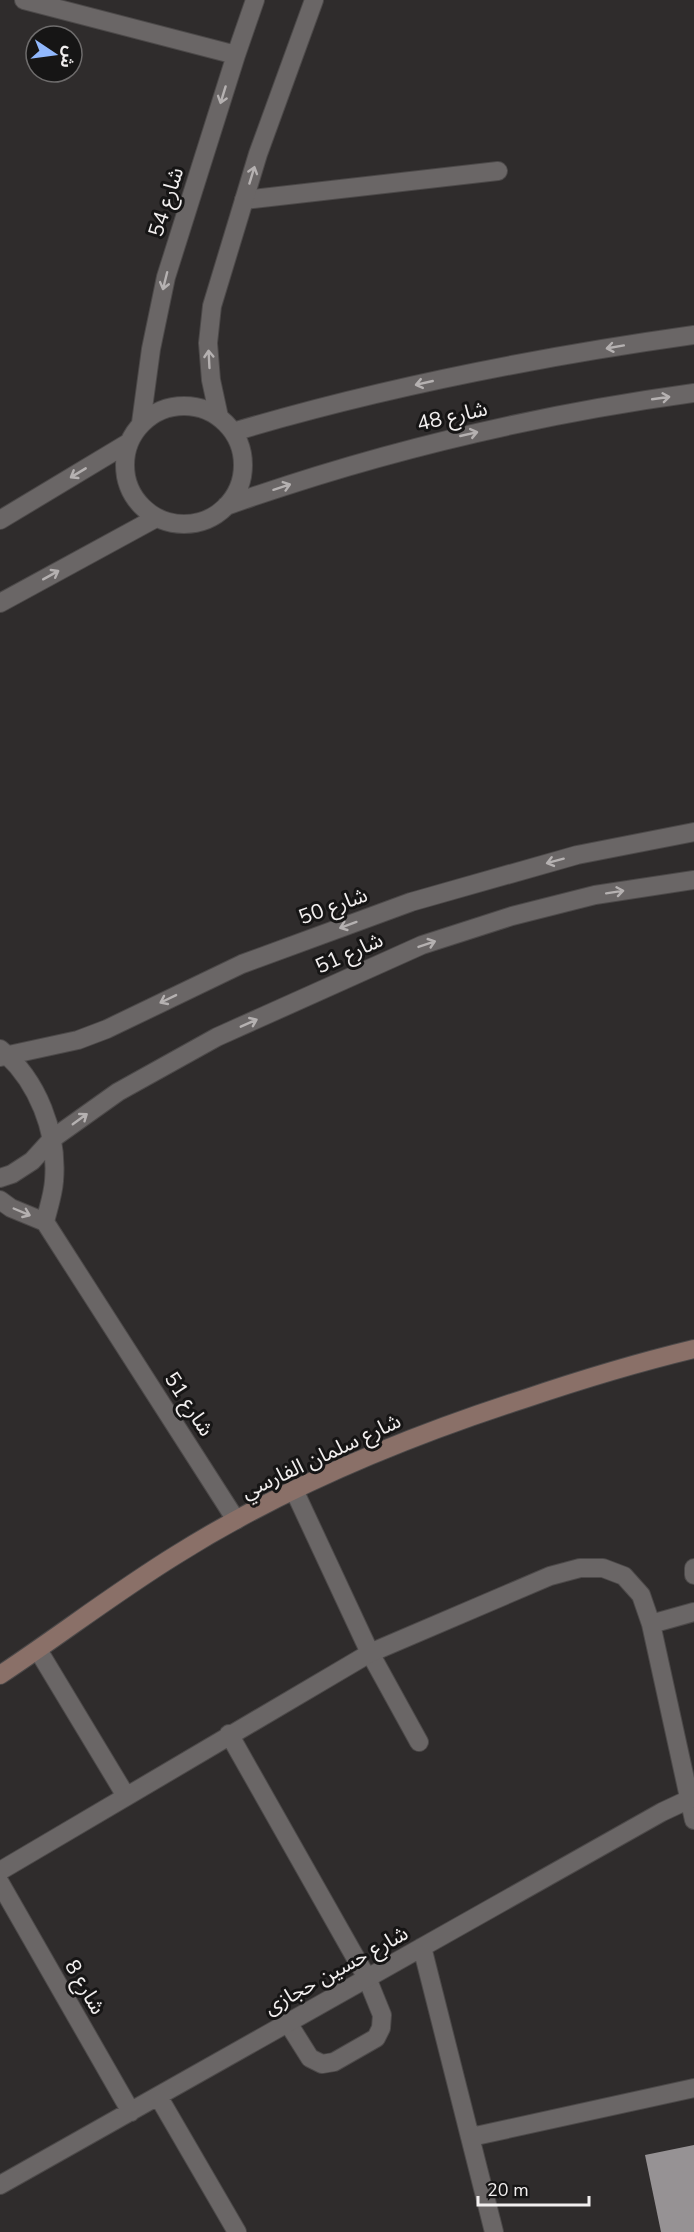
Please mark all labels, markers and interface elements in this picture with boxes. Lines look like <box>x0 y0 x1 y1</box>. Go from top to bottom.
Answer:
north arrow <box>24 24 84 84</box>
text: ش <box>54 44 81 70</box>
one-way arrow <box>217 85 228 104</box>
street label: شارع 54 <box>142 164 191 241</box>
one-way arrow <box>247 166 258 185</box>
one-way arrow <box>159 272 171 291</box>
one-way arrow <box>606 342 626 353</box>
one-way arrow <box>204 350 215 370</box>
one-way arrow <box>414 378 434 389</box>
one-way arrow <box>650 392 670 403</box>
street label: شارع 48 <box>414 394 490 439</box>
one-way arrow <box>459 428 479 439</box>
one-way arrow <box>70 468 87 480</box>
one-way arrow <box>272 480 291 491</box>
one-way arrow <box>42 569 60 580</box>
one-way arrow <box>545 856 564 868</box>
street label: شارع 50 <box>295 881 372 932</box>
one-way arrow <box>604 887 624 898</box>
one-way arrow <box>339 920 358 931</box>
street label: شارع 51 <box>311 926 388 981</box>
one-way arrow <box>417 937 436 948</box>
one-way arrow <box>160 994 178 1006</box>
one-way arrow <box>239 1016 257 1028</box>
one-way arrow <box>71 1113 87 1125</box>
one-way arrow <box>12 1207 31 1218</box>
street label: شارع 51 <box>157 1366 220 1442</box>
street label: شارع سلمان الفارسي <box>237 1407 406 1507</box>
street label: شارع حسين حجازى <box>259 1919 414 2022</box>
street label: شارع 8 <box>57 1954 112 2020</box>
scale bar <box>478 2169 589 2207</box>
text: 20 m <box>487 2178 529 2202</box>

